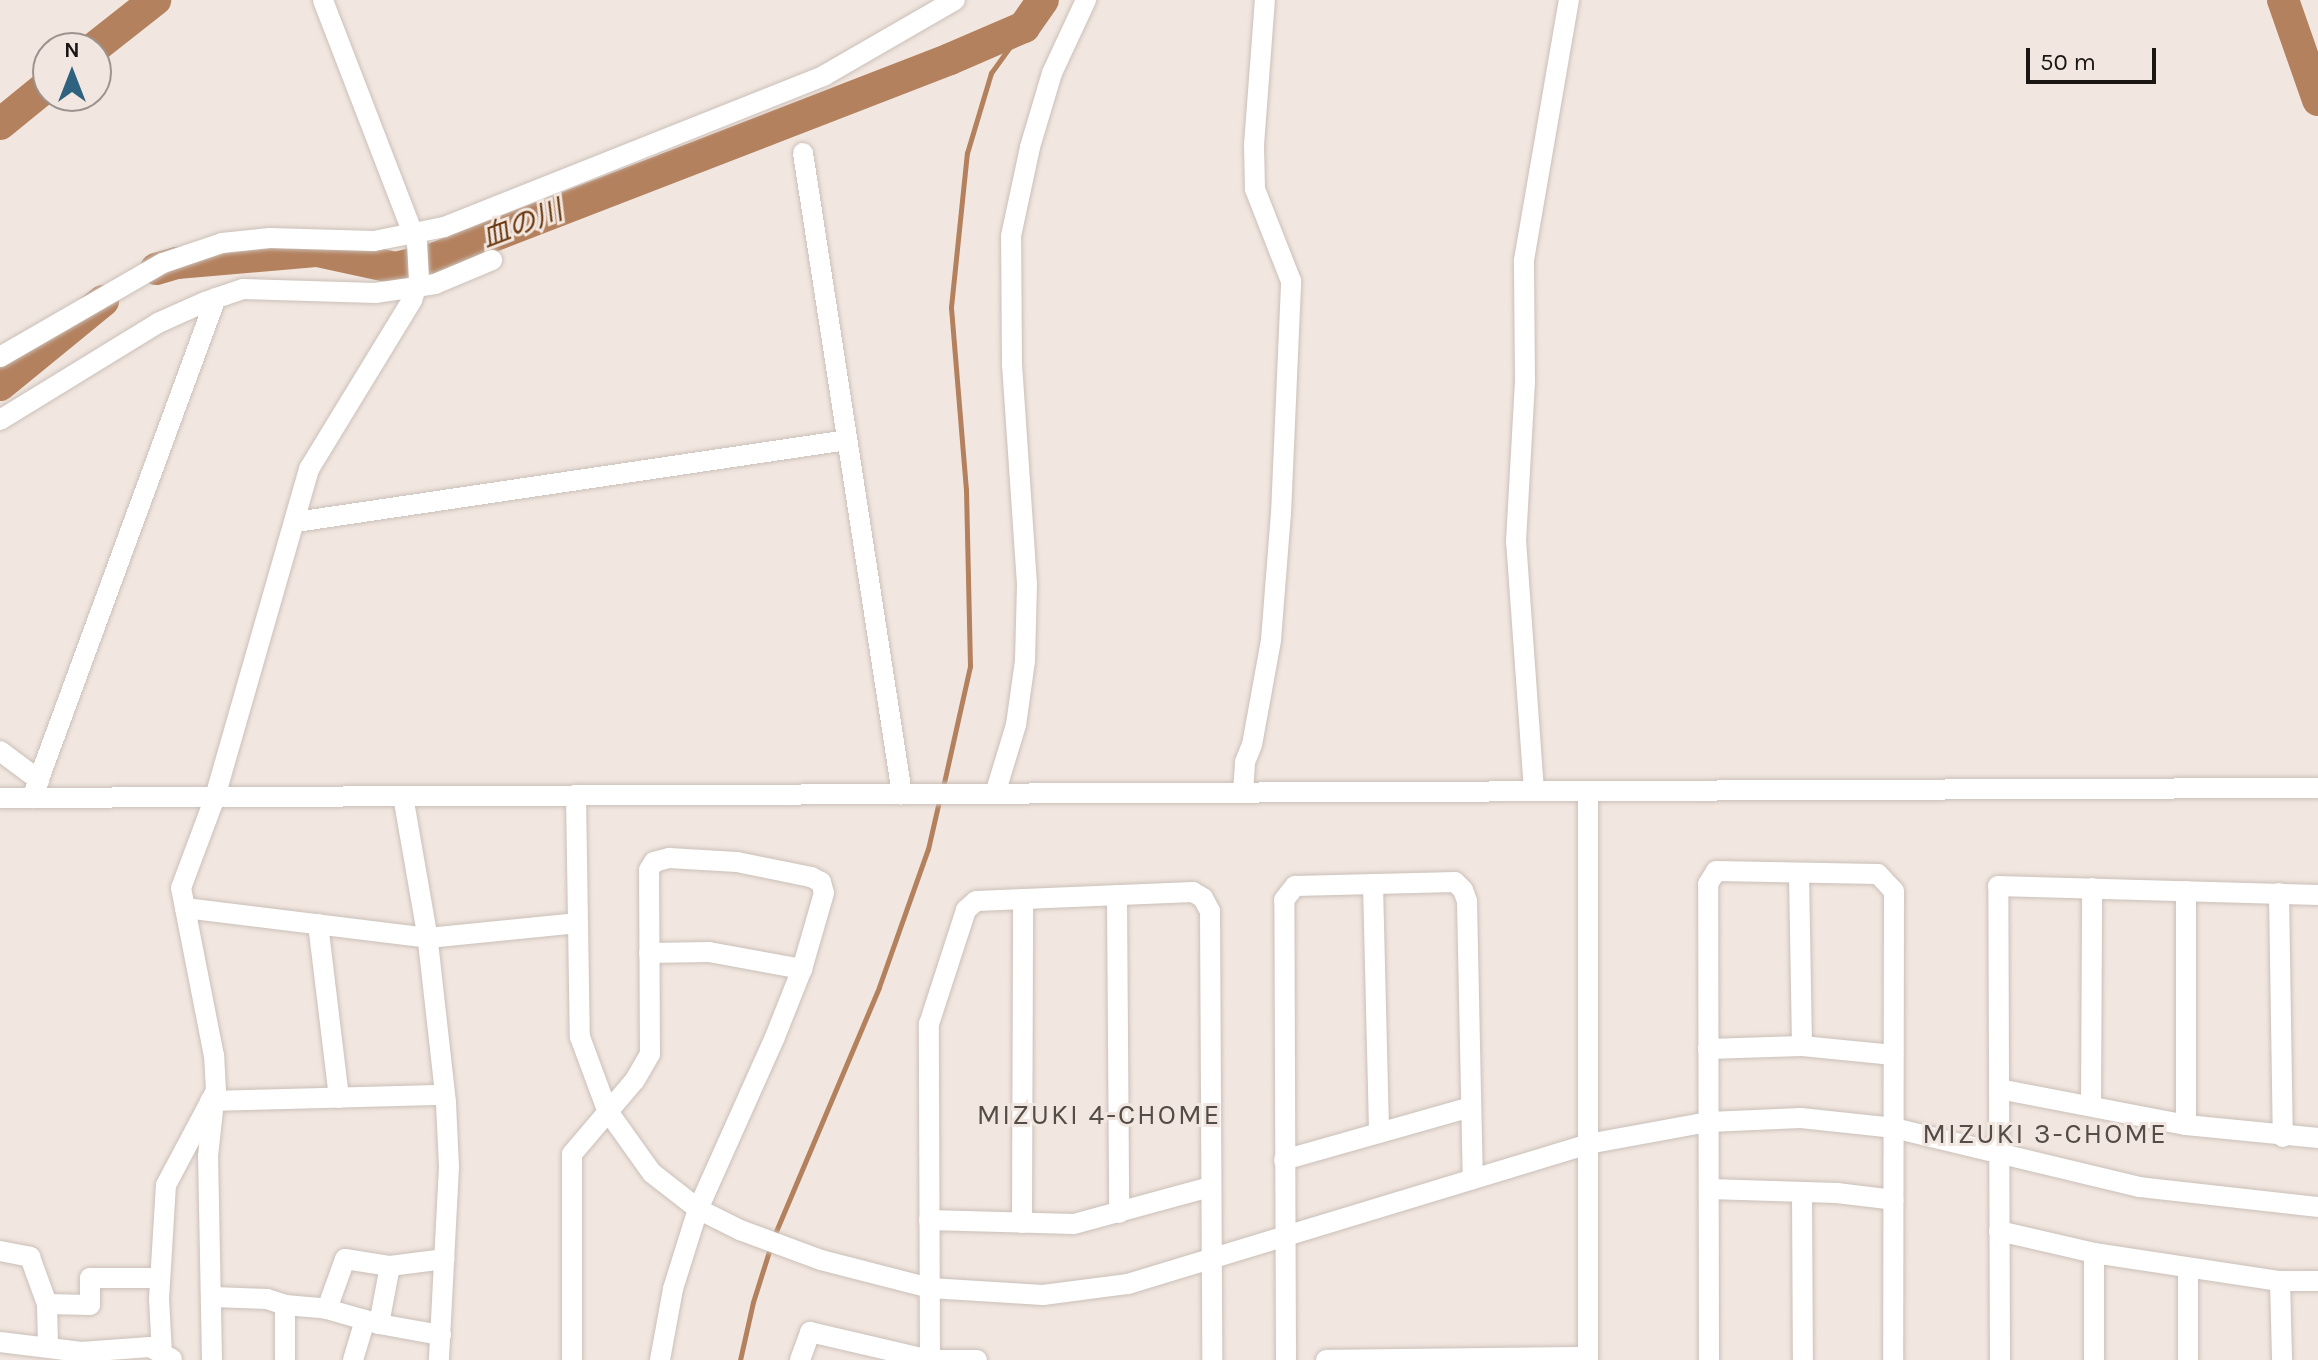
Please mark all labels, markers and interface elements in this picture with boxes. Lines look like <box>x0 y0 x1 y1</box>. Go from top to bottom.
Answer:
north arrow <box>32 32 112 112</box>
scale bar <box>2030 32 2160 82</box>
text: N <box>64 37 80 63</box>
text: 50 m <box>2040 48 2096 76</box>
water label: 血の川 <box>477 193 567 255</box>
district label: MIZUKI 4-CHOME <box>977 1098 1221 1132</box>
district label: MIZUKI 3-CHOME <box>1922 1117 2168 1151</box>

